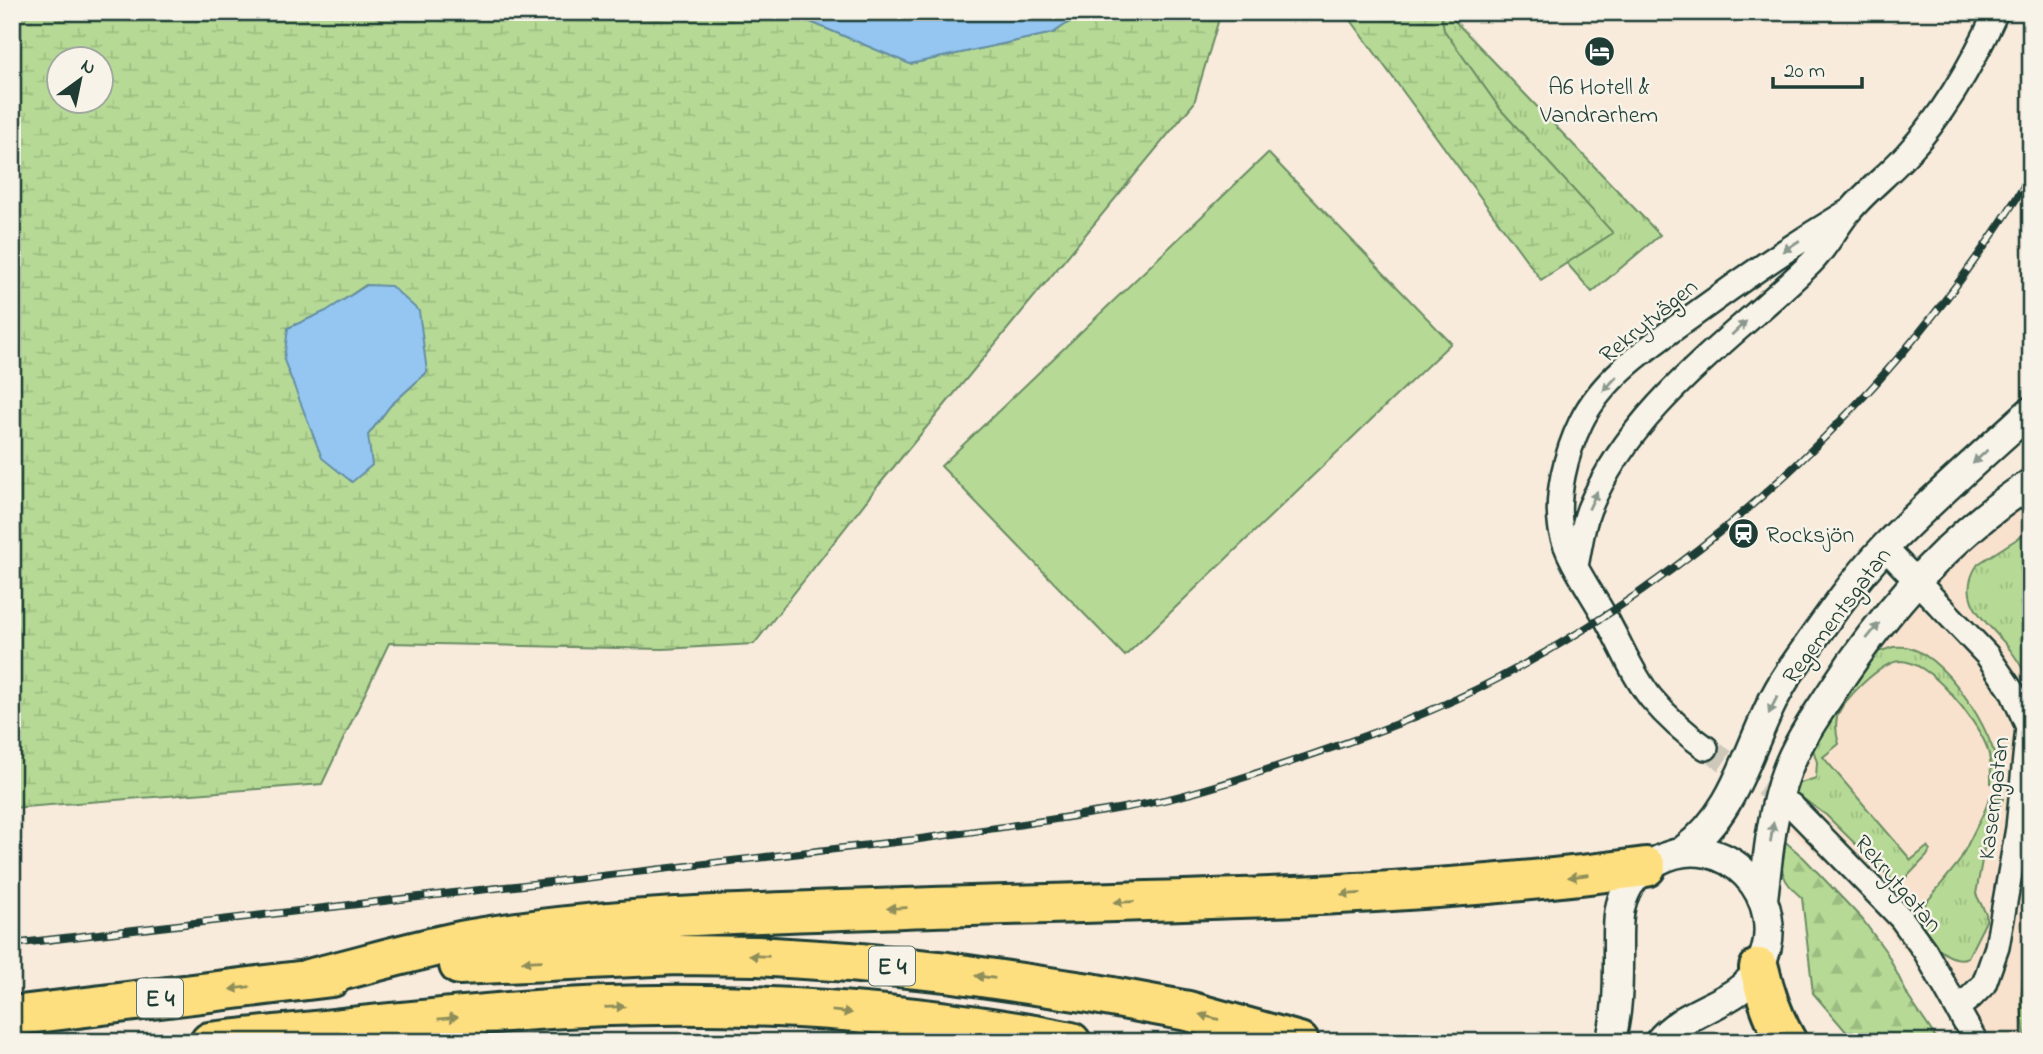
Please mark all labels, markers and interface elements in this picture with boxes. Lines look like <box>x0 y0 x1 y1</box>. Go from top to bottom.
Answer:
hotel icon: A6 Hotell & Vandrarhem <box>1582 35 1616 69</box>
north arrow <box>46 46 116 116</box>
scale bar <box>1773 46 1863 90</box>
text: N <box>75 53 101 83</box>
text: 20 m <box>1784 57 1825 87</box>
place label: A6 Hotell & Vandrarhem <box>1539 71 1658 134</box>
one-way arrow <box>1781 240 1800 253</box>
street label: Rekrytvägen <box>1593 271 1707 374</box>
one-way arrow <box>1730 320 1747 336</box>
one-way arrow <box>1602 375 1618 392</box>
one-way arrow <box>1972 449 1989 464</box>
one-way arrow <box>1588 490 1599 510</box>
station icon: Rocksjön <box>1726 517 1760 551</box>
place label: Rocksjön <box>1766 519 1854 554</box>
street label: Regementsgatan <box>1775 541 1901 692</box>
one-way arrow <box>1865 622 1880 639</box>
one-way arrow <box>1767 695 1778 715</box>
street label: Kaserngatan <box>1971 735 2020 862</box>
one-way arrow <box>1767 821 1778 843</box>
street label: Rekrytgatan <box>1844 828 1950 942</box>
one-way arrow <box>1567 870 1589 881</box>
one-way arrow <box>1340 888 1362 899</box>
one-way arrow <box>1113 897 1135 908</box>
one-way arrow <box>886 903 908 914</box>
road number: E 4 <box>869 946 915 986</box>
one-way arrow <box>748 951 770 962</box>
one-way arrow <box>520 955 542 966</box>
one-way arrow <box>974 971 996 982</box>
road number: E 4 <box>137 979 183 1018</box>
one-way arrow <box>229 982 251 993</box>
one-way arrow <box>604 1001 626 1012</box>
one-way arrow <box>831 1007 853 1018</box>
one-way arrow <box>1198 1011 1220 1022</box>
one-way arrow <box>438 1012 460 1023</box>

